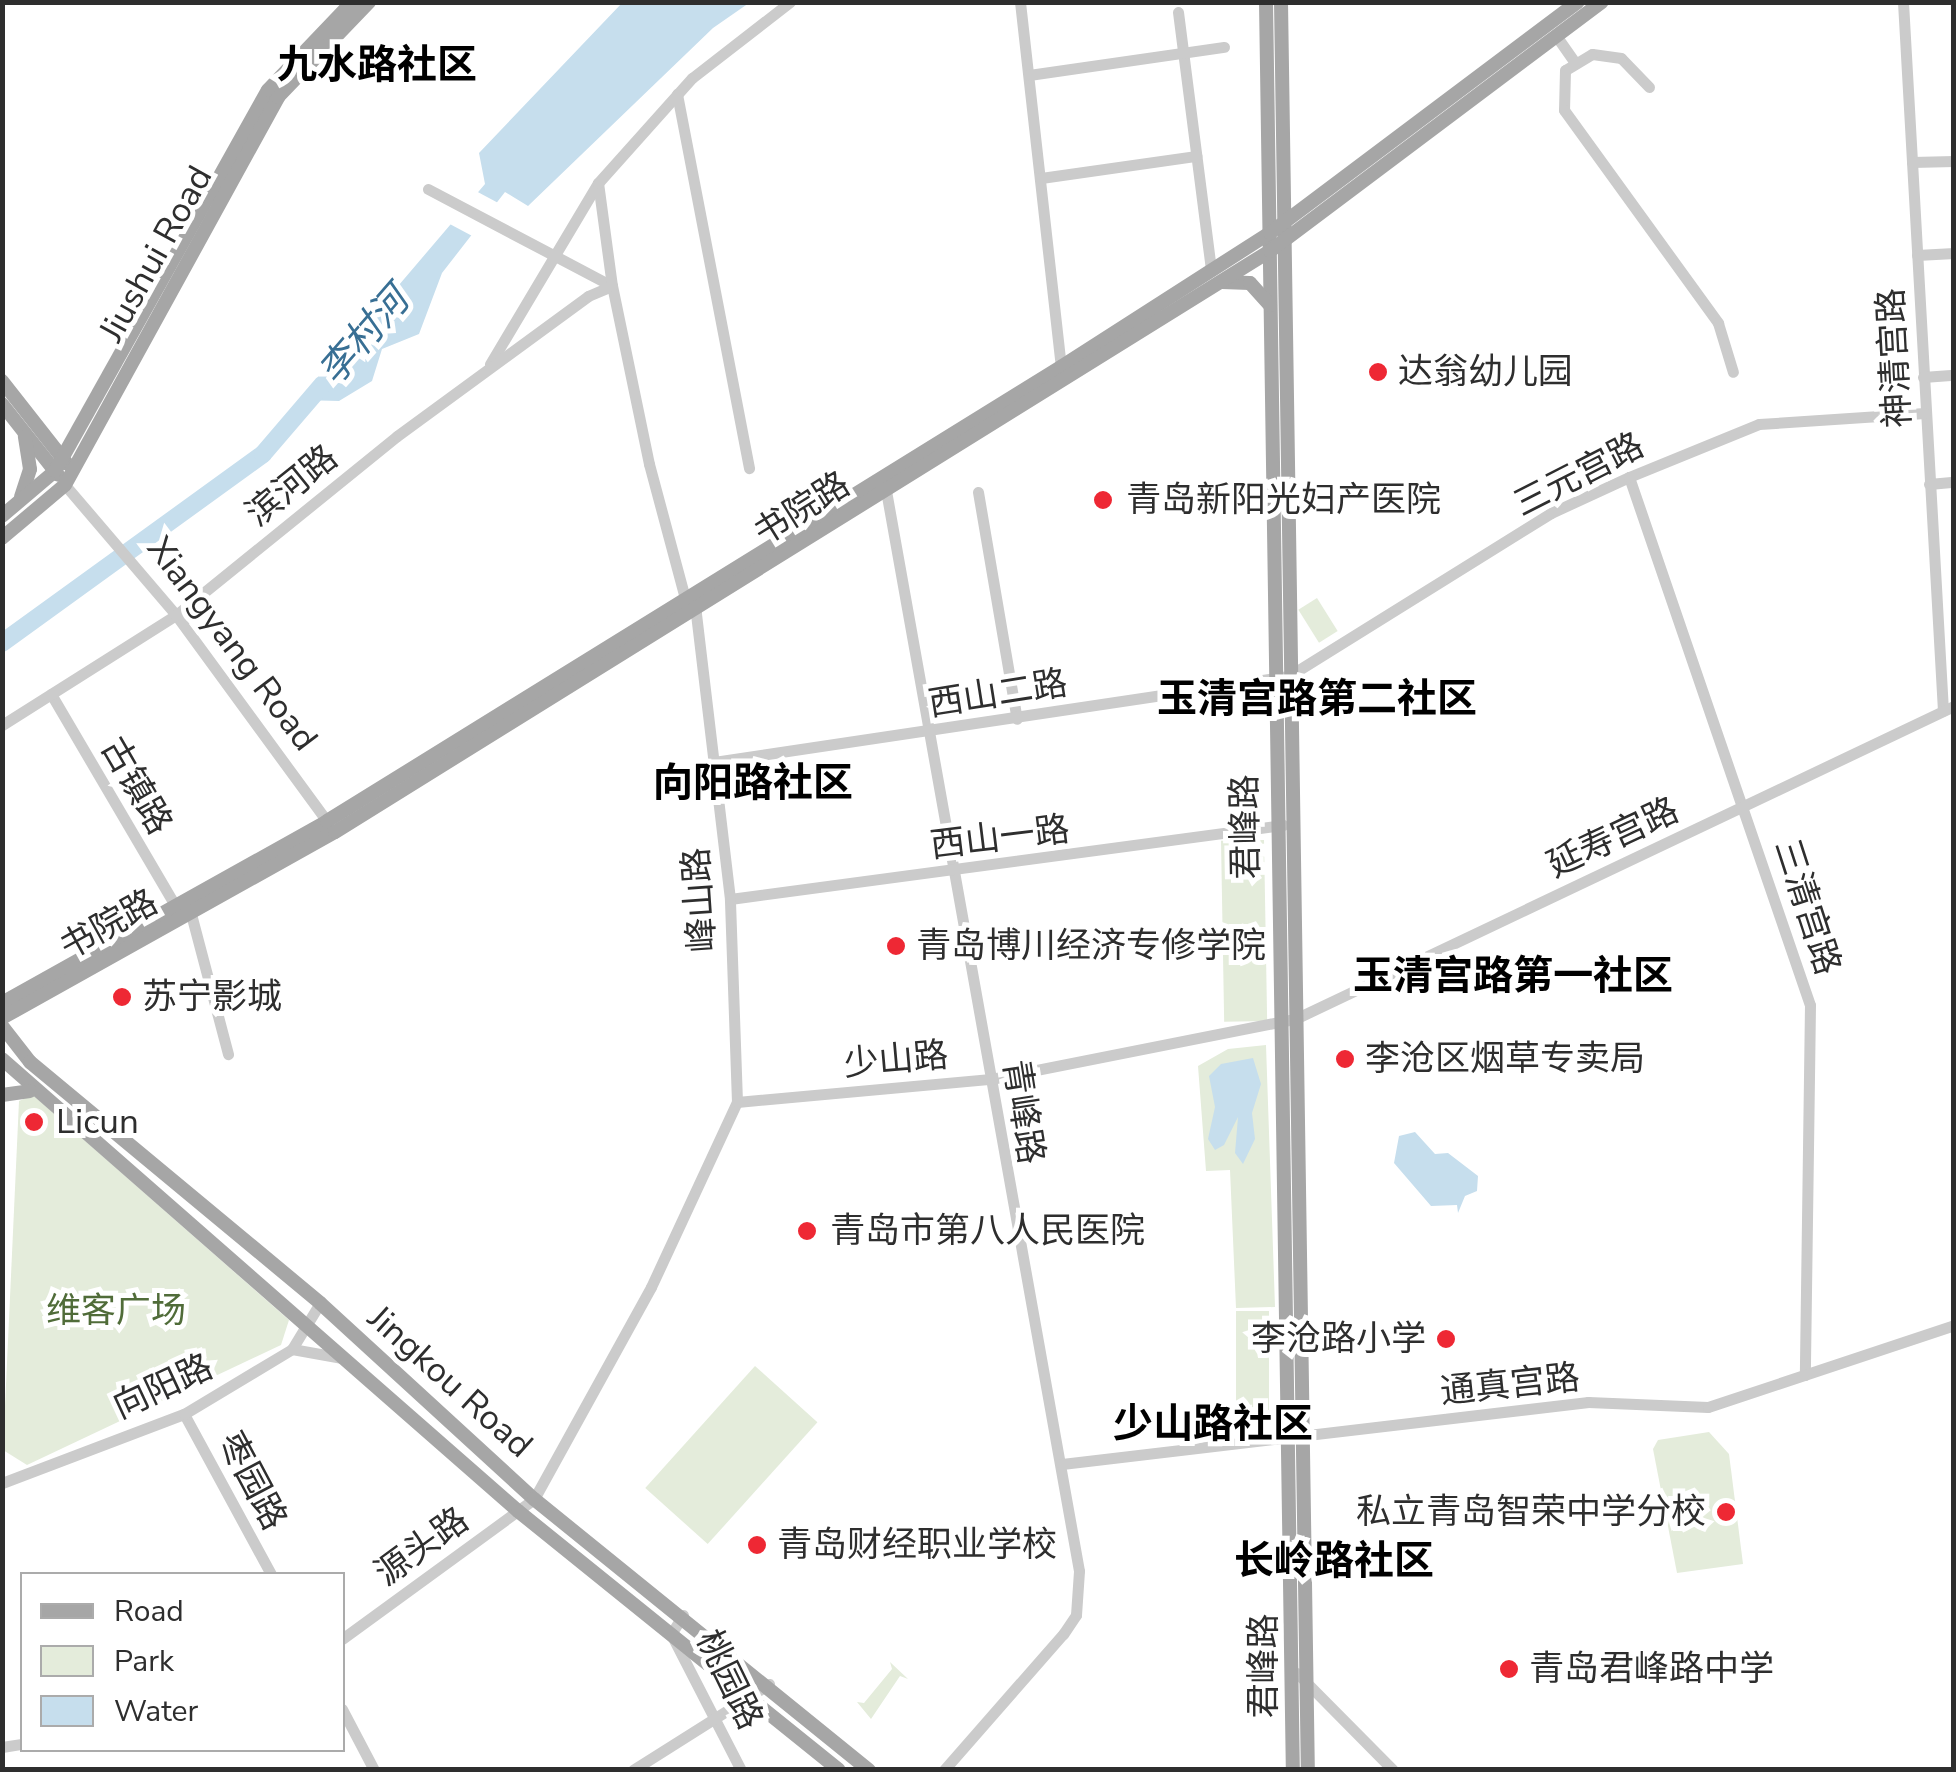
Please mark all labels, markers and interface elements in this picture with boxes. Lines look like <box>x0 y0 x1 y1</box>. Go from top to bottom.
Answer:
district label: 九水路社区 <box>277 41 477 89</box>
street label: Jiushui Road <box>91 159 221 349</box>
water label: 李村河 <box>309 278 419 394</box>
street label: 神清宫路 <box>1870 287 1920 429</box>
place label: 达翁幼儿园 <box>1398 351 1573 393</box>
marker: 达翁幼儿园 <box>1367 361 1389 383</box>
street label: 三元宫路 <box>1507 425 1651 525</box>
street label: 滨河路 <box>238 437 346 535</box>
street label: 书院路 <box>746 463 858 555</box>
place label: 青岛新阳光妇产医院 <box>1126 479 1441 521</box>
marker: 青岛新阳光妇产医院 <box>1090 487 1116 513</box>
street label: Xiangyang Road <box>138 529 326 759</box>
street label: 西山二路 <box>926 662 1070 726</box>
district label: 玉清宫路第二社区 <box>1157 675 1477 723</box>
street label: 古镇路 <box>92 730 180 842</box>
district label: 向阳路社区 <box>653 759 853 807</box>
street label: 君峰路 <box>1224 774 1268 880</box>
street label: 延寿宫路 <box>1541 789 1685 887</box>
street label: 西山一路 <box>928 809 1072 867</box>
street label: 三清宫路 <box>1765 834 1849 980</box>
street label: 峰山路 <box>675 846 725 954</box>
street label: 书院路 <box>53 881 165 969</box>
place label: 青岛博川经济专修学院 <box>916 925 1266 967</box>
marker: 青岛博川经济专修学院 <box>885 935 907 957</box>
district label: 玉清宫路第一社区 <box>1353 952 1673 1000</box>
place label: 苏宁影城 <box>142 976 282 1018</box>
marker: 苏宁影城 <box>111 986 133 1008</box>
street label: 少山路 <box>842 1035 950 1085</box>
place label: 李沧区烟草专卖局 <box>1365 1038 1645 1080</box>
marker: 李沧区烟草专卖局 <box>1334 1048 1356 1070</box>
street label: 青峰路 <box>994 1057 1052 1167</box>
place label: Licun <box>56 1101 139 1143</box>
marker: Licun <box>21 1109 47 1135</box>
place label: 青岛市第八人民医院 <box>830 1210 1145 1252</box>
marker: 青岛市第八人民医院 <box>794 1218 820 1244</box>
park label: 维客广场 <box>46 1290 186 1332</box>
street label: Jingkou Road <box>359 1297 541 1467</box>
place label: 李沧路小学 <box>1251 1318 1426 1360</box>
marker: 李沧路小学 <box>1435 1328 1457 1350</box>
street label: 向阳路 <box>107 1346 219 1428</box>
street label: 通真宫路 <box>1438 1357 1582 1413</box>
district label: 少山路社区 <box>1113 1400 1313 1448</box>
street label: 枣园路 <box>209 1425 295 1537</box>
place label: 私立青岛智荣中学分校 <box>1356 1491 1706 1533</box>
street label: 源头路 <box>367 1499 477 1595</box>
marker: 私立青岛智荣中学分校 <box>1715 1501 1737 1523</box>
place label: 青岛财经职业学校 <box>777 1524 1057 1566</box>
marker: 青岛财经职业学校 <box>746 1534 768 1556</box>
district label: 长岭路社区 <box>1234 1537 1434 1585</box>
legend <box>20 1572 345 1752</box>
text: Road <box>114 1591 184 1632</box>
street label: 君峰路 <box>1243 1614 1285 1718</box>
street label: 桃园路 <box>687 1624 771 1736</box>
text: Park <box>114 1641 174 1682</box>
place label: 青岛君峰路中学 <box>1529 1648 1774 1690</box>
marker: 青岛君峰路中学 <box>1498 1658 1520 1680</box>
text: Water <box>114 1691 198 1732</box>

